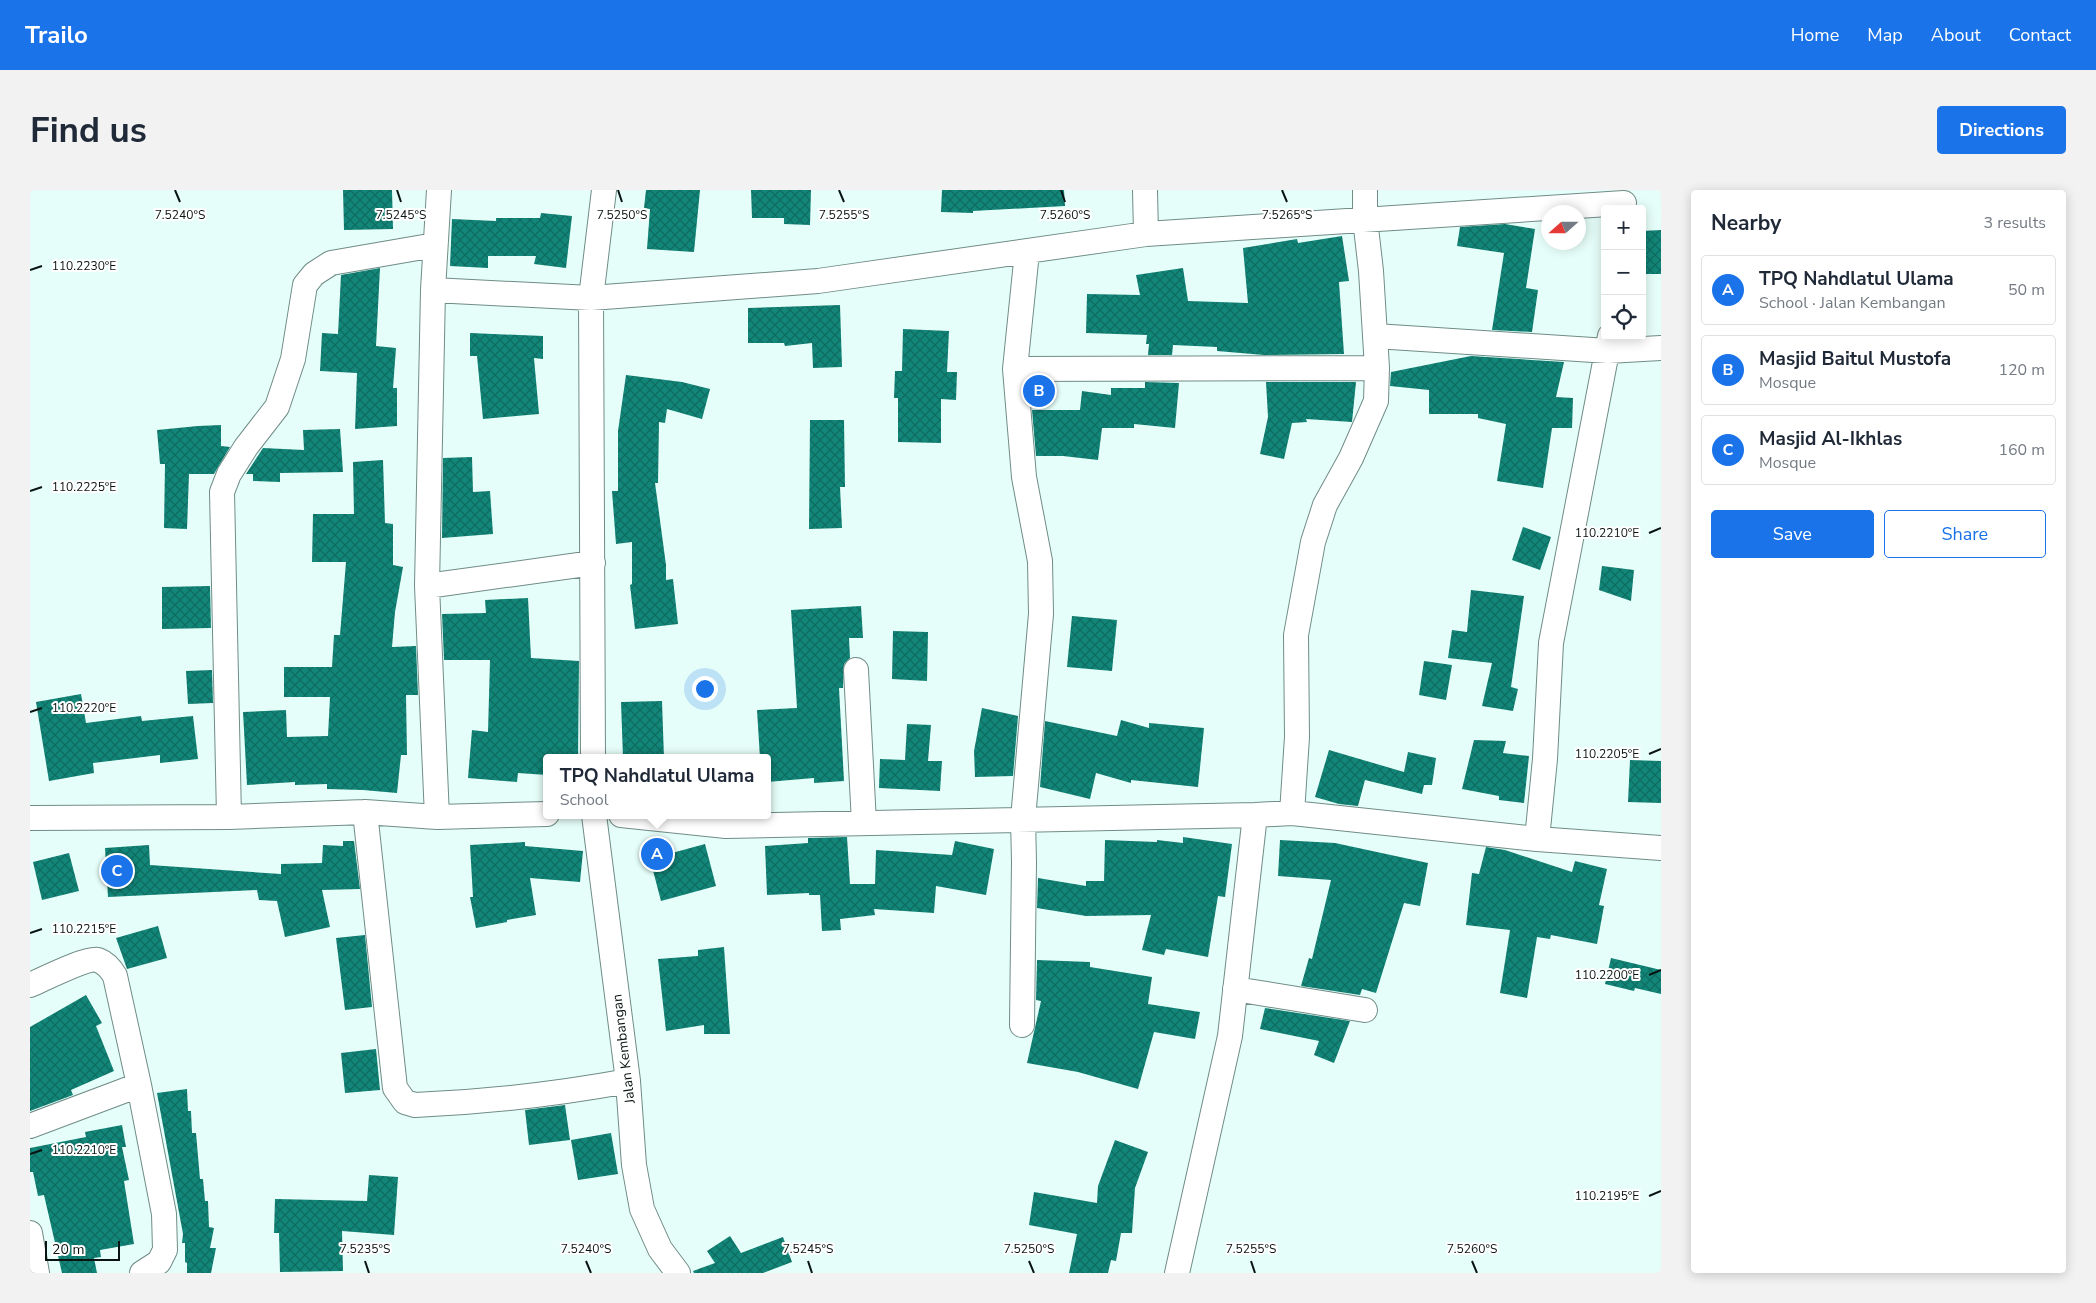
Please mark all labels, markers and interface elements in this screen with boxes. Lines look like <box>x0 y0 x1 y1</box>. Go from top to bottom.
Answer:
text: Trailo <box>25 19 88 51</box>
text: Home <box>1791 23 1839 47</box>
text: Map <box>1867 23 1903 47</box>
text: About <box>1931 23 1981 47</box>
text: Contact <box>2009 23 2071 47</box>
button: Directions <box>1937 106 2066 154</box>
text: Find us <box>30 107 147 154</box>
north arrow <box>1541 205 1586 250</box>
map controls <box>1601 205 1646 340</box>
button: + <box>1601 205 1646 250</box>
text: 7.5240°S <box>155 207 205 223</box>
text: 7.5245°S <box>376 207 426 223</box>
text: 7.5250°S <box>597 207 647 223</box>
text: 7.5255°S <box>819 207 869 223</box>
text: 7.5260°S <box>1040 207 1090 223</box>
text: 7.5265°S <box>1262 207 1312 223</box>
text: Nearby <box>1711 209 1781 237</box>
text: 3 results <box>1984 212 2046 234</box>
button: − <box>1601 250 1646 295</box>
text: 110.2230°E <box>52 258 116 274</box>
text: TPQ Nahdlatul Ulama <box>1759 266 1954 292</box>
text: A <box>1722 279 1734 301</box>
text: 50 m <box>2008 279 2045 301</box>
text: School · Jalan Kembangan <box>1759 292 1946 314</box>
button: locate <box>1601 295 1646 340</box>
text: Masjid Baitul Mustofa <box>1759 346 1951 372</box>
text: B <box>1722 359 1734 381</box>
text: 120 m <box>1998 359 2045 381</box>
pin: B <box>1023 372 1055 410</box>
text: Mosque <box>1759 372 1816 394</box>
text: Masjid Al-Ikhlas <box>1759 426 1902 452</box>
text: C <box>1723 439 1733 461</box>
text: 160 m <box>1998 439 2045 461</box>
text: Mosque <box>1759 452 1816 474</box>
text: 110.2225°E <box>52 479 116 495</box>
button: Save <box>1711 510 1874 558</box>
button: Share <box>1884 510 2046 558</box>
text: 110.2210°E <box>1575 525 1639 541</box>
your location <box>692 676 718 702</box>
text: 110.2220°E <box>52 700 116 716</box>
text: 110.2205°E <box>1575 746 1639 762</box>
popup <box>543 754 771 819</box>
text: TPQ Nahdlatul Ulama <box>560 763 754 789</box>
text: School <box>560 789 609 811</box>
pin: A <box>641 835 673 873</box>
pin: C <box>101 852 133 890</box>
text: 110.2215°E <box>52 921 116 937</box>
text: 110.2200°E <box>1575 967 1639 983</box>
street label: Jalan Kembangan <box>607 993 640 1106</box>
text: 110.2210°E <box>52 1142 116 1158</box>
text: 110.2195°E <box>1575 1188 1639 1204</box>
scale bar <box>45 1238 120 1261</box>
text: 20 m <box>52 1240 84 1259</box>
text: 7.5235°S <box>340 1241 390 1257</box>
text: 7.5240°S <box>561 1241 611 1257</box>
text: 7.5245°S <box>783 1241 833 1257</box>
text: 7.5250°S <box>1004 1241 1054 1257</box>
text: 7.5255°S <box>1226 1241 1276 1257</box>
text: 7.5260°S <box>1447 1241 1497 1257</box>

